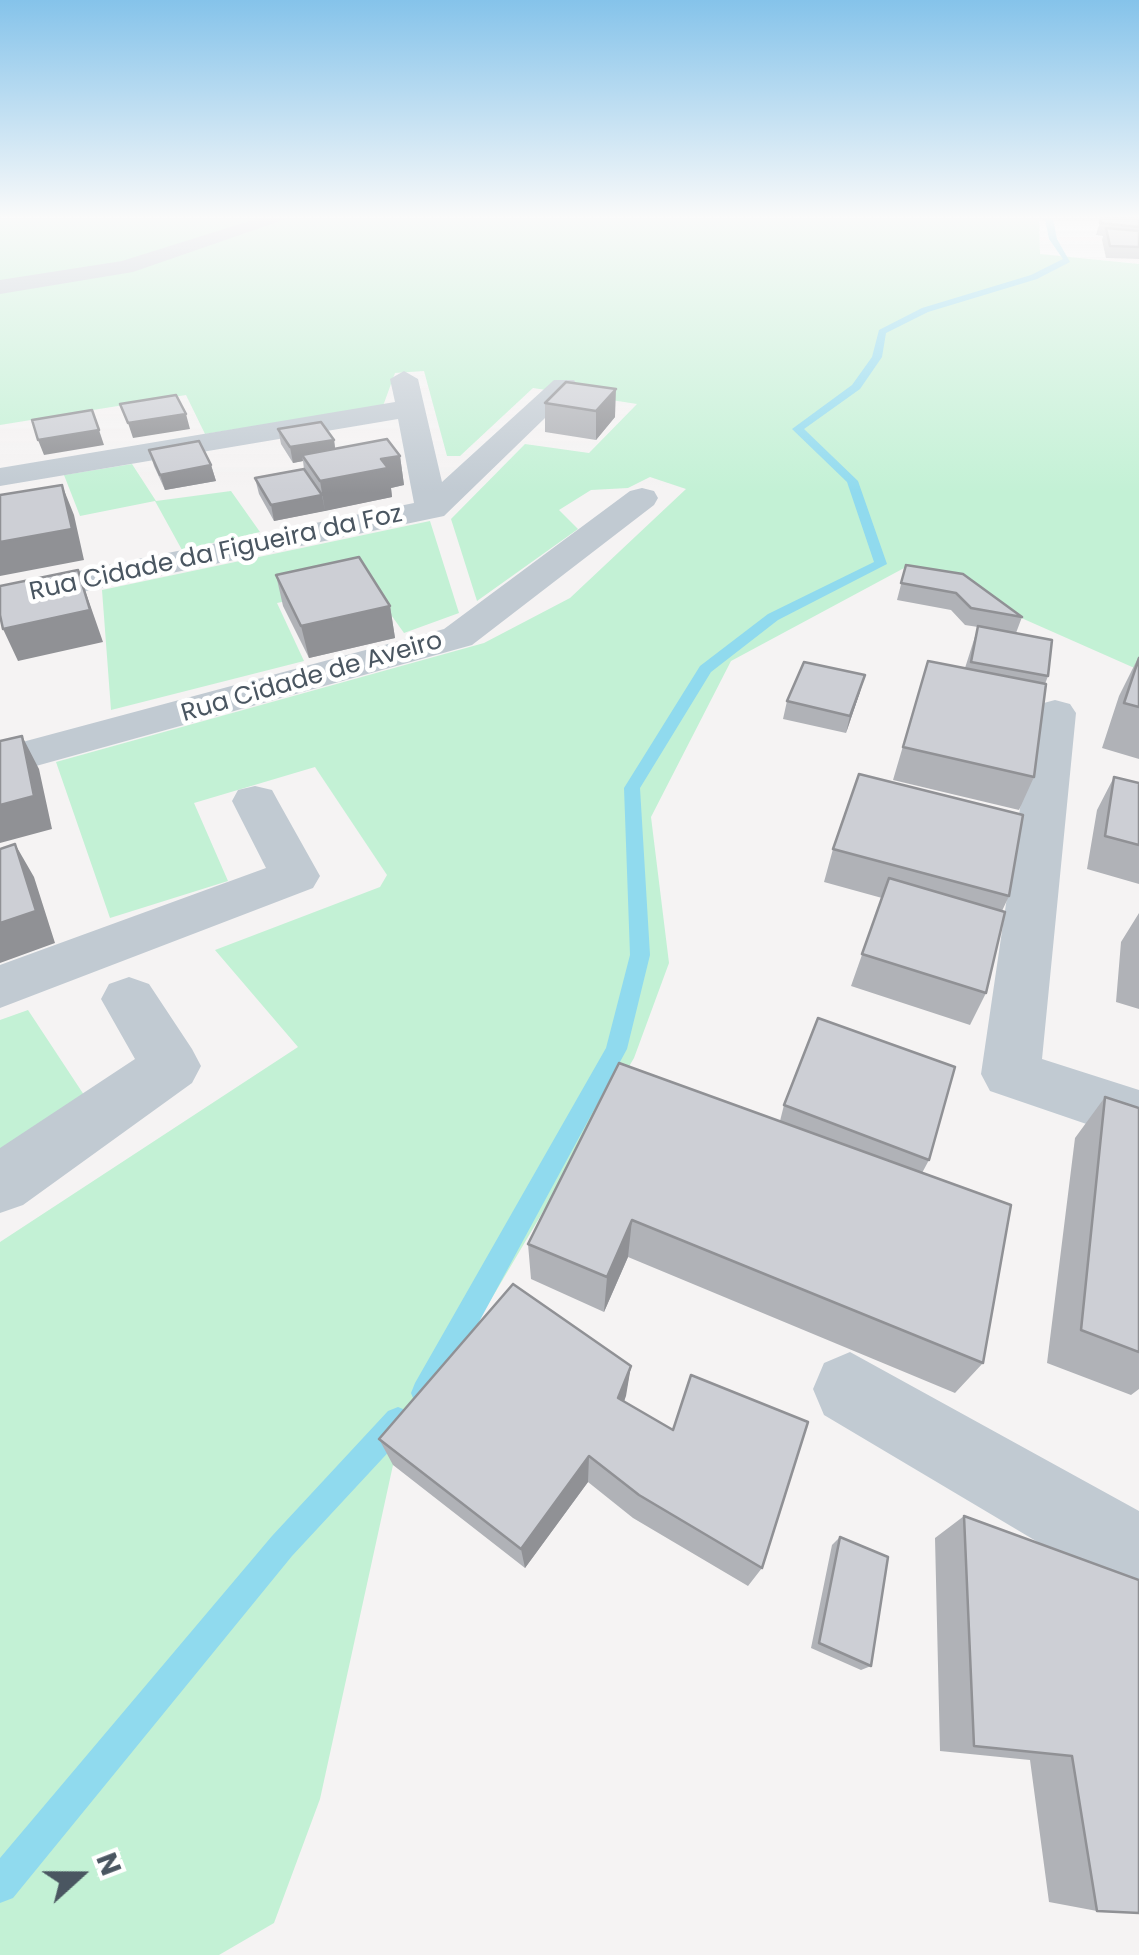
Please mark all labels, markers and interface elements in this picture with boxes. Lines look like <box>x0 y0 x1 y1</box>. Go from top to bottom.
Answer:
street label: Rua Cidade da Figueira da Foz <box>27 500 405 608</box>
street label: Rua Cidade de Aveiro <box>178 626 446 730</box>
north arrow <box>30 1825 130 1925</box>
text: N <box>86 1847 130 1881</box>

